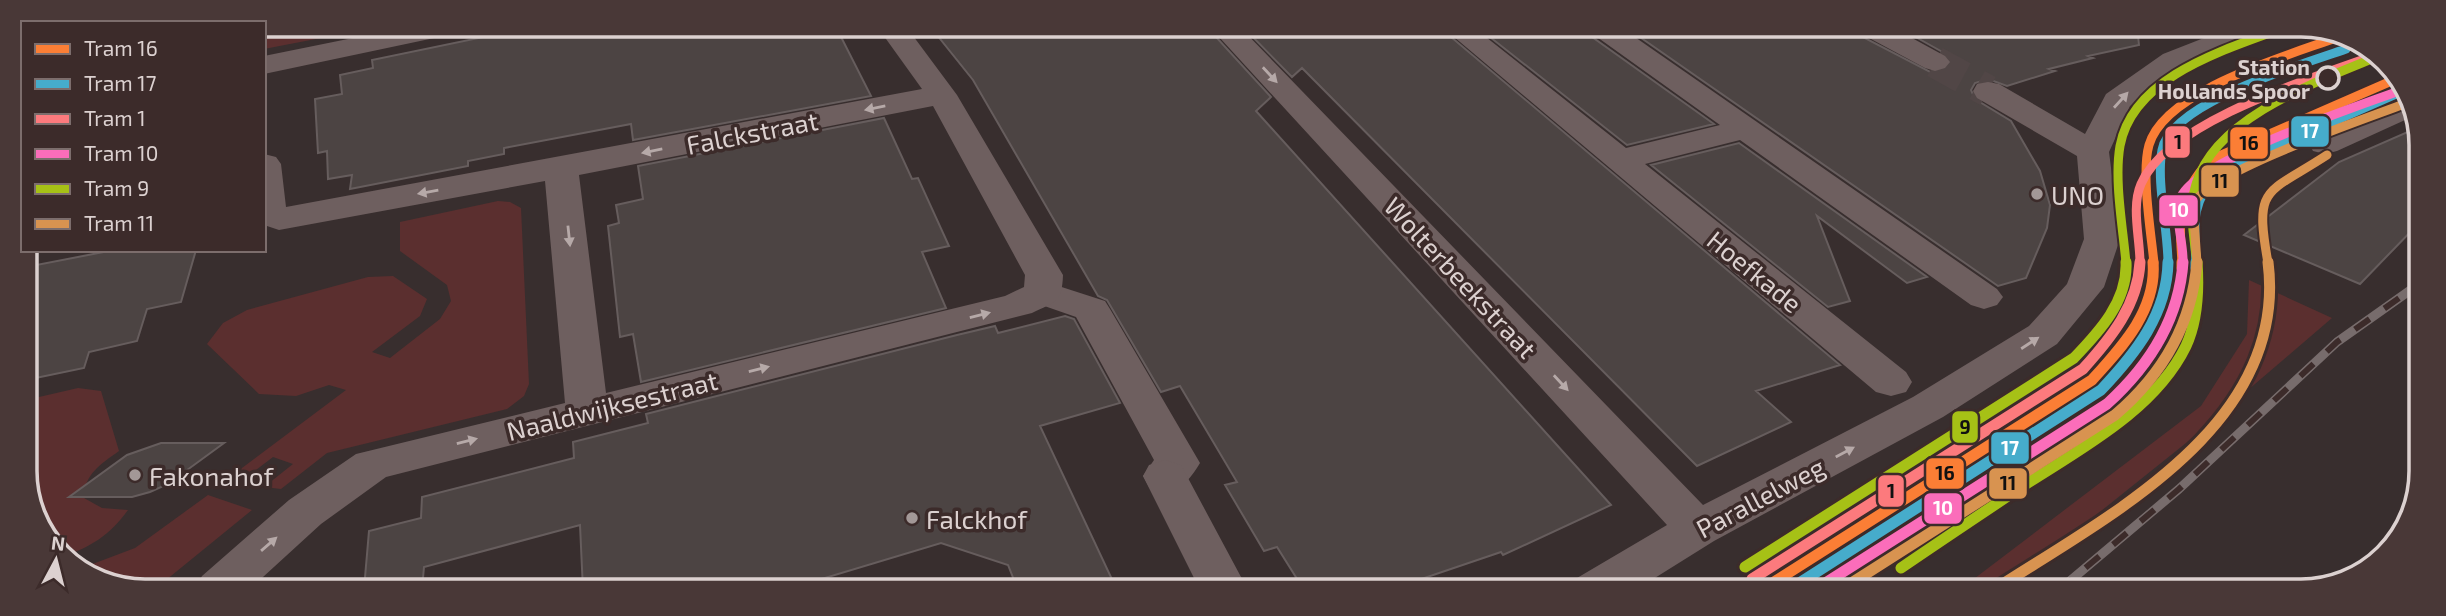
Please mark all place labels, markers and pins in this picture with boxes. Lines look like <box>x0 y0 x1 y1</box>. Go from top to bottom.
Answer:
place label: Station Hollands Spoor <box>2158 54 2310 103</box>
marker: Station Hollands Spoor <box>2316 66 2340 90</box>
place label: UNO <box>2051 179 2104 210</box>
marker: UNO <box>2029 186 2045 202</box>
place label: Fakonahof <box>149 460 275 491</box>
marker: Fakonahof <box>127 467 143 483</box>
place label: Falckhof <box>926 503 1028 534</box>
marker: Falckhof <box>904 510 920 526</box>

